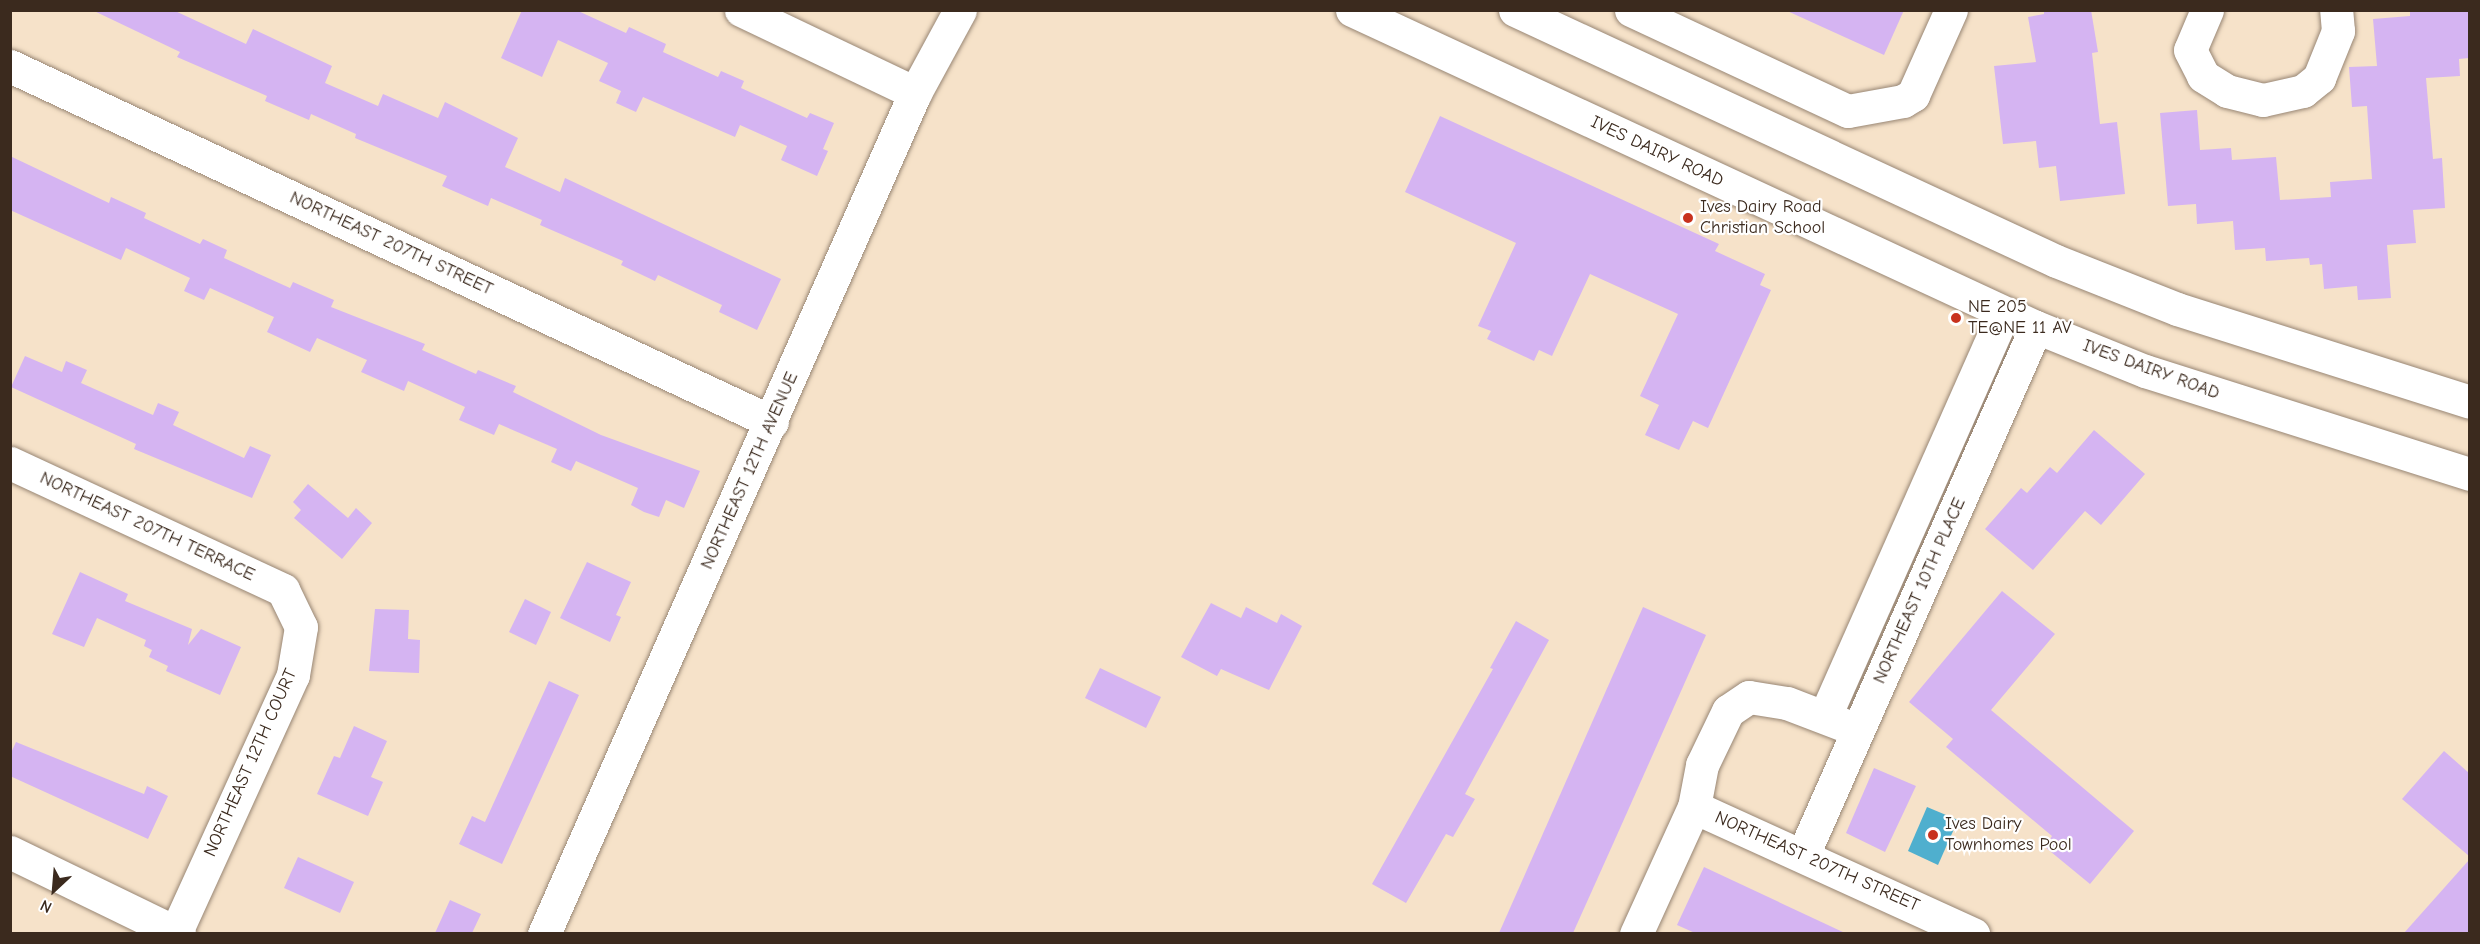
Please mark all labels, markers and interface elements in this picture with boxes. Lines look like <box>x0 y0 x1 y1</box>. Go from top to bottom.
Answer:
street label: IVES DAIRY ROAD <box>1587 112 1727 192</box>
street label: NORTHEAST 207TH STREET <box>286 187 496 301</box>
place label: Ives Dairy Road Christian School <box>1700 197 1825 240</box>
marker: Ives Dairy Road Christian School <box>1681 211 1695 225</box>
place label: NE 205 TE@NE 11 AV <box>1968 297 2072 340</box>
marker: NE 205 TE@NE 11 AV <box>1949 311 1963 325</box>
street label: IVES DAIRY ROAD <box>2080 335 2222 405</box>
street label: NORTHEAST 12TH AVENUE <box>697 369 803 573</box>
street label: NORTHEAST 207TH TERRACE <box>36 468 258 586</box>
street label: NORTHEAST 10TH PLACE <box>1869 495 1971 687</box>
street label: NORTHEAST 12TH COURT <box>200 666 302 860</box>
street label: NORTHEAST 207TH STREET <box>1711 807 1923 917</box>
place label: Ives Dairy Townhomes Pool <box>1945 814 2072 856</box>
marker: Ives Dairy Townhomes Pool <box>1926 828 1940 842</box>
north arrow <box>24 860 84 920</box>
text: N <box>37 896 55 917</box>

